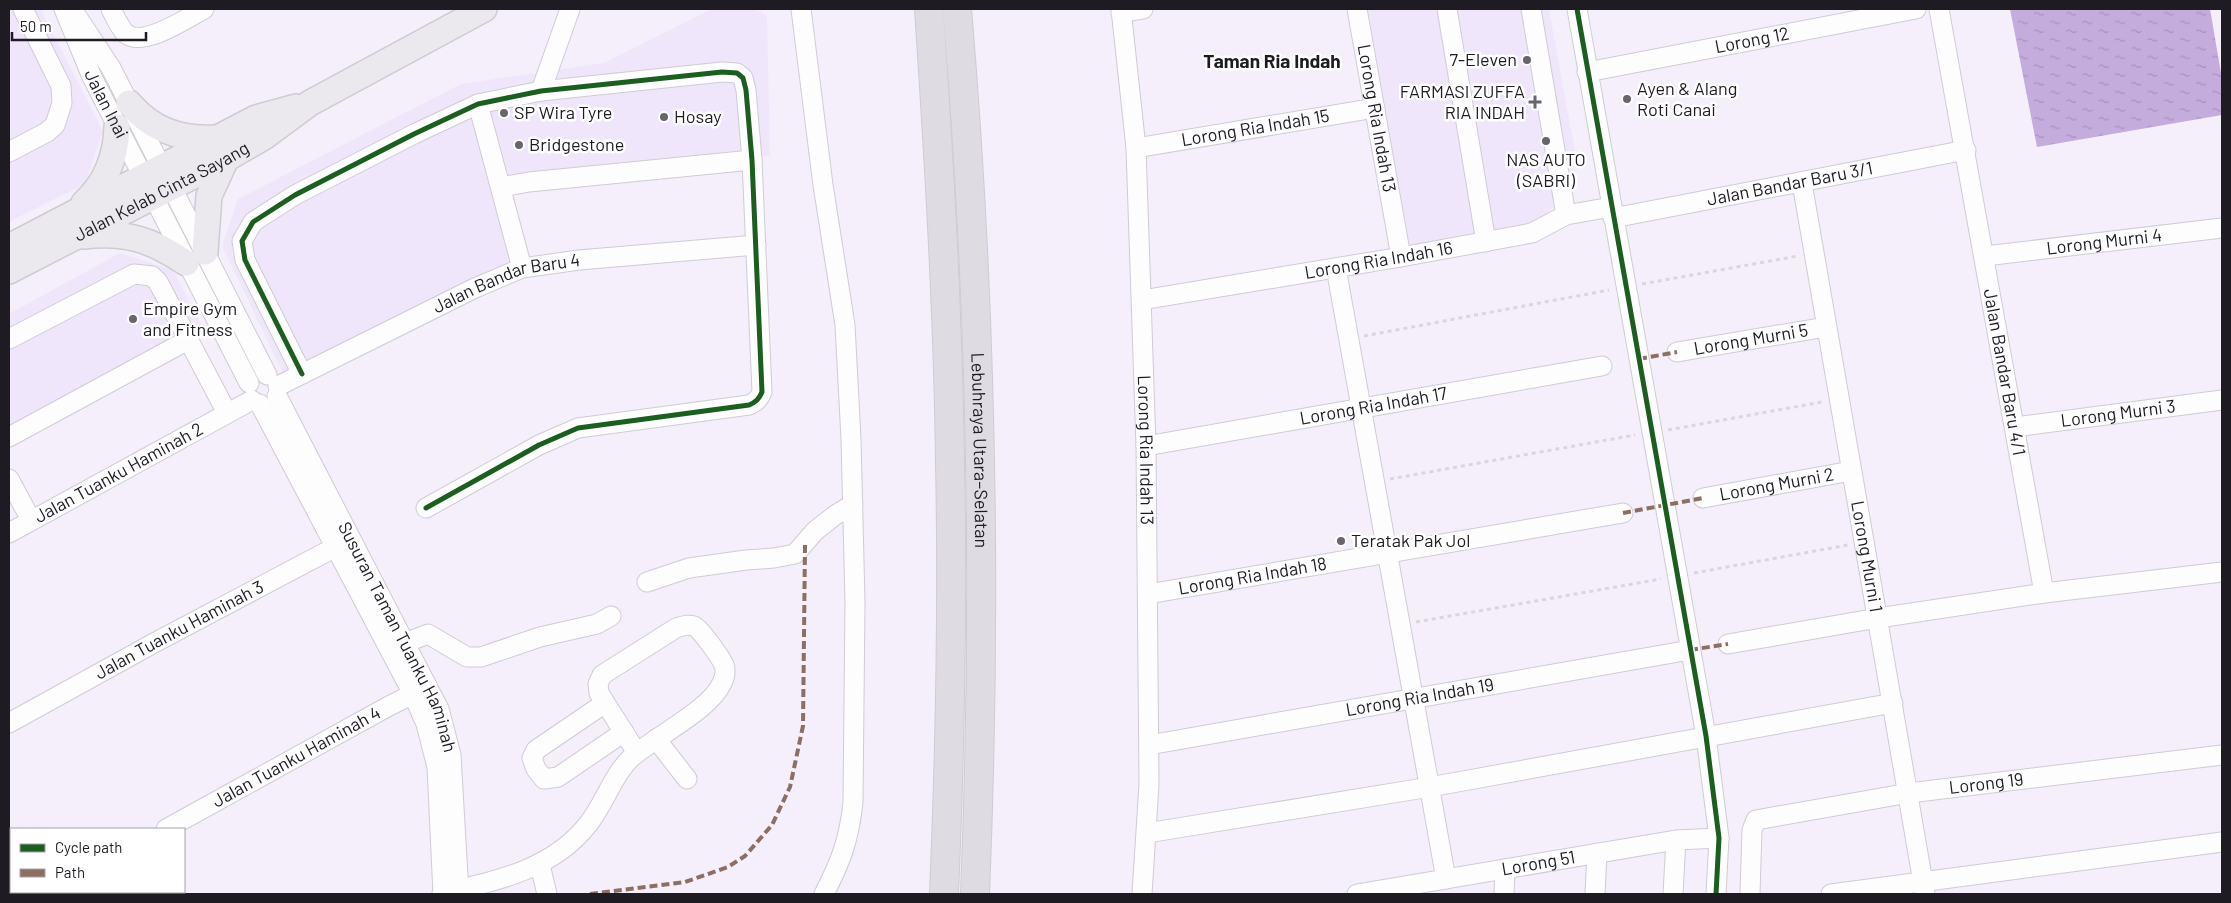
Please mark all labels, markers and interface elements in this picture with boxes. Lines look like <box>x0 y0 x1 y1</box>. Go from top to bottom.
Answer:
scale bar <box>12 10 146 42</box>
text: 50 m <box>20 17 52 35</box>
street label: Lorong 12 <box>1713 22 1791 57</box>
street label: Lorong Ria Indah 13 <box>1353 42 1401 194</box>
place label: 7-Eleven <box>1449 48 1517 70</box>
district label: Taman Ria Indah <box>1203 49 1341 72</box>
marker: 7-Eleven <box>1521 54 1533 66</box>
street label: Jalan Inai <box>80 66 134 142</box>
place label: Ayen & Alang Roti Canai <box>1637 77 1737 120</box>
place label: FARMASI ZUFFA RIA INDAH <box>1400 80 1525 123</box>
marker: Ayen & Alang Roti Canai <box>1621 93 1633 105</box>
marker: FARMASI ZUFFA RIA INDAH <box>1529 96 1541 108</box>
place label: SP Wira Tyre <box>514 101 612 123</box>
street label: Lorong Ria Indah 15 <box>1179 104 1331 150</box>
place label: Hosay <box>674 105 722 127</box>
marker: SP Wira Tyre <box>498 107 510 119</box>
marker: Hosay <box>658 111 670 123</box>
place label: Bridgestone <box>529 133 624 155</box>
marker: NAS AUTO (SABRI) <box>1540 135 1552 147</box>
street label: Jalan Kelab Cinta Sayang <box>70 136 253 246</box>
marker: Bridgestone <box>513 139 525 151</box>
place label: NAS AUTO (SABRI) <box>1506 148 1586 191</box>
street label: Jalan Bandar Baru 3/1 <box>1705 156 1874 210</box>
street label: Lorong Murni 4 <box>2045 223 2163 259</box>
street label: Lorong Ria Indah 16 <box>1303 236 1454 283</box>
street label: Jalan Bandar Baru 4 <box>429 248 581 317</box>
street label: Jalan Bandar Baru 4/1 <box>1979 287 2031 457</box>
place label: Empire Gym and Fitness <box>143 297 237 340</box>
marker: Empire Gym and Fitness <box>127 313 139 325</box>
street label: Lorong Murni 5 <box>1692 318 1810 359</box>
street label: Lebuhraya Utara–Selatan <box>967 352 993 548</box>
street label: Lorong Ria Indah 13 <box>1134 375 1159 525</box>
street label: Lorong Ria Indah 17 <box>1298 381 1449 429</box>
street label: Lorong Murni 3 <box>2059 394 2177 431</box>
street label: Jalan Tuanku Haminah 2 <box>30 417 206 527</box>
street label: Lorong Murni 2 <box>1718 462 1836 505</box>
street label: Lorong Murni 1 <box>1847 499 1888 614</box>
street label: Susuran Taman Tuanku Haminah <box>334 518 462 754</box>
place label: Teratak Pak Jol <box>1351 529 1470 551</box>
marker: Teratak Pak Jol <box>1335 535 1347 547</box>
street label: Lorong Ria Indah 18 <box>1177 552 1328 599</box>
street label: Jalan Tuanku Haminah 3 <box>91 575 267 684</box>
street label: Lorong Ria Indah 19 <box>1344 673 1495 720</box>
street label: Jalan Tuanku Haminah 4 <box>208 701 384 811</box>
street label: Lorong 19 <box>1948 767 2025 798</box>
legend <box>10 828 185 893</box>
text: Cycle path <box>55 838 122 856</box>
street label: Lorong 51 <box>1500 845 1577 879</box>
text: Path <box>55 863 85 881</box>

